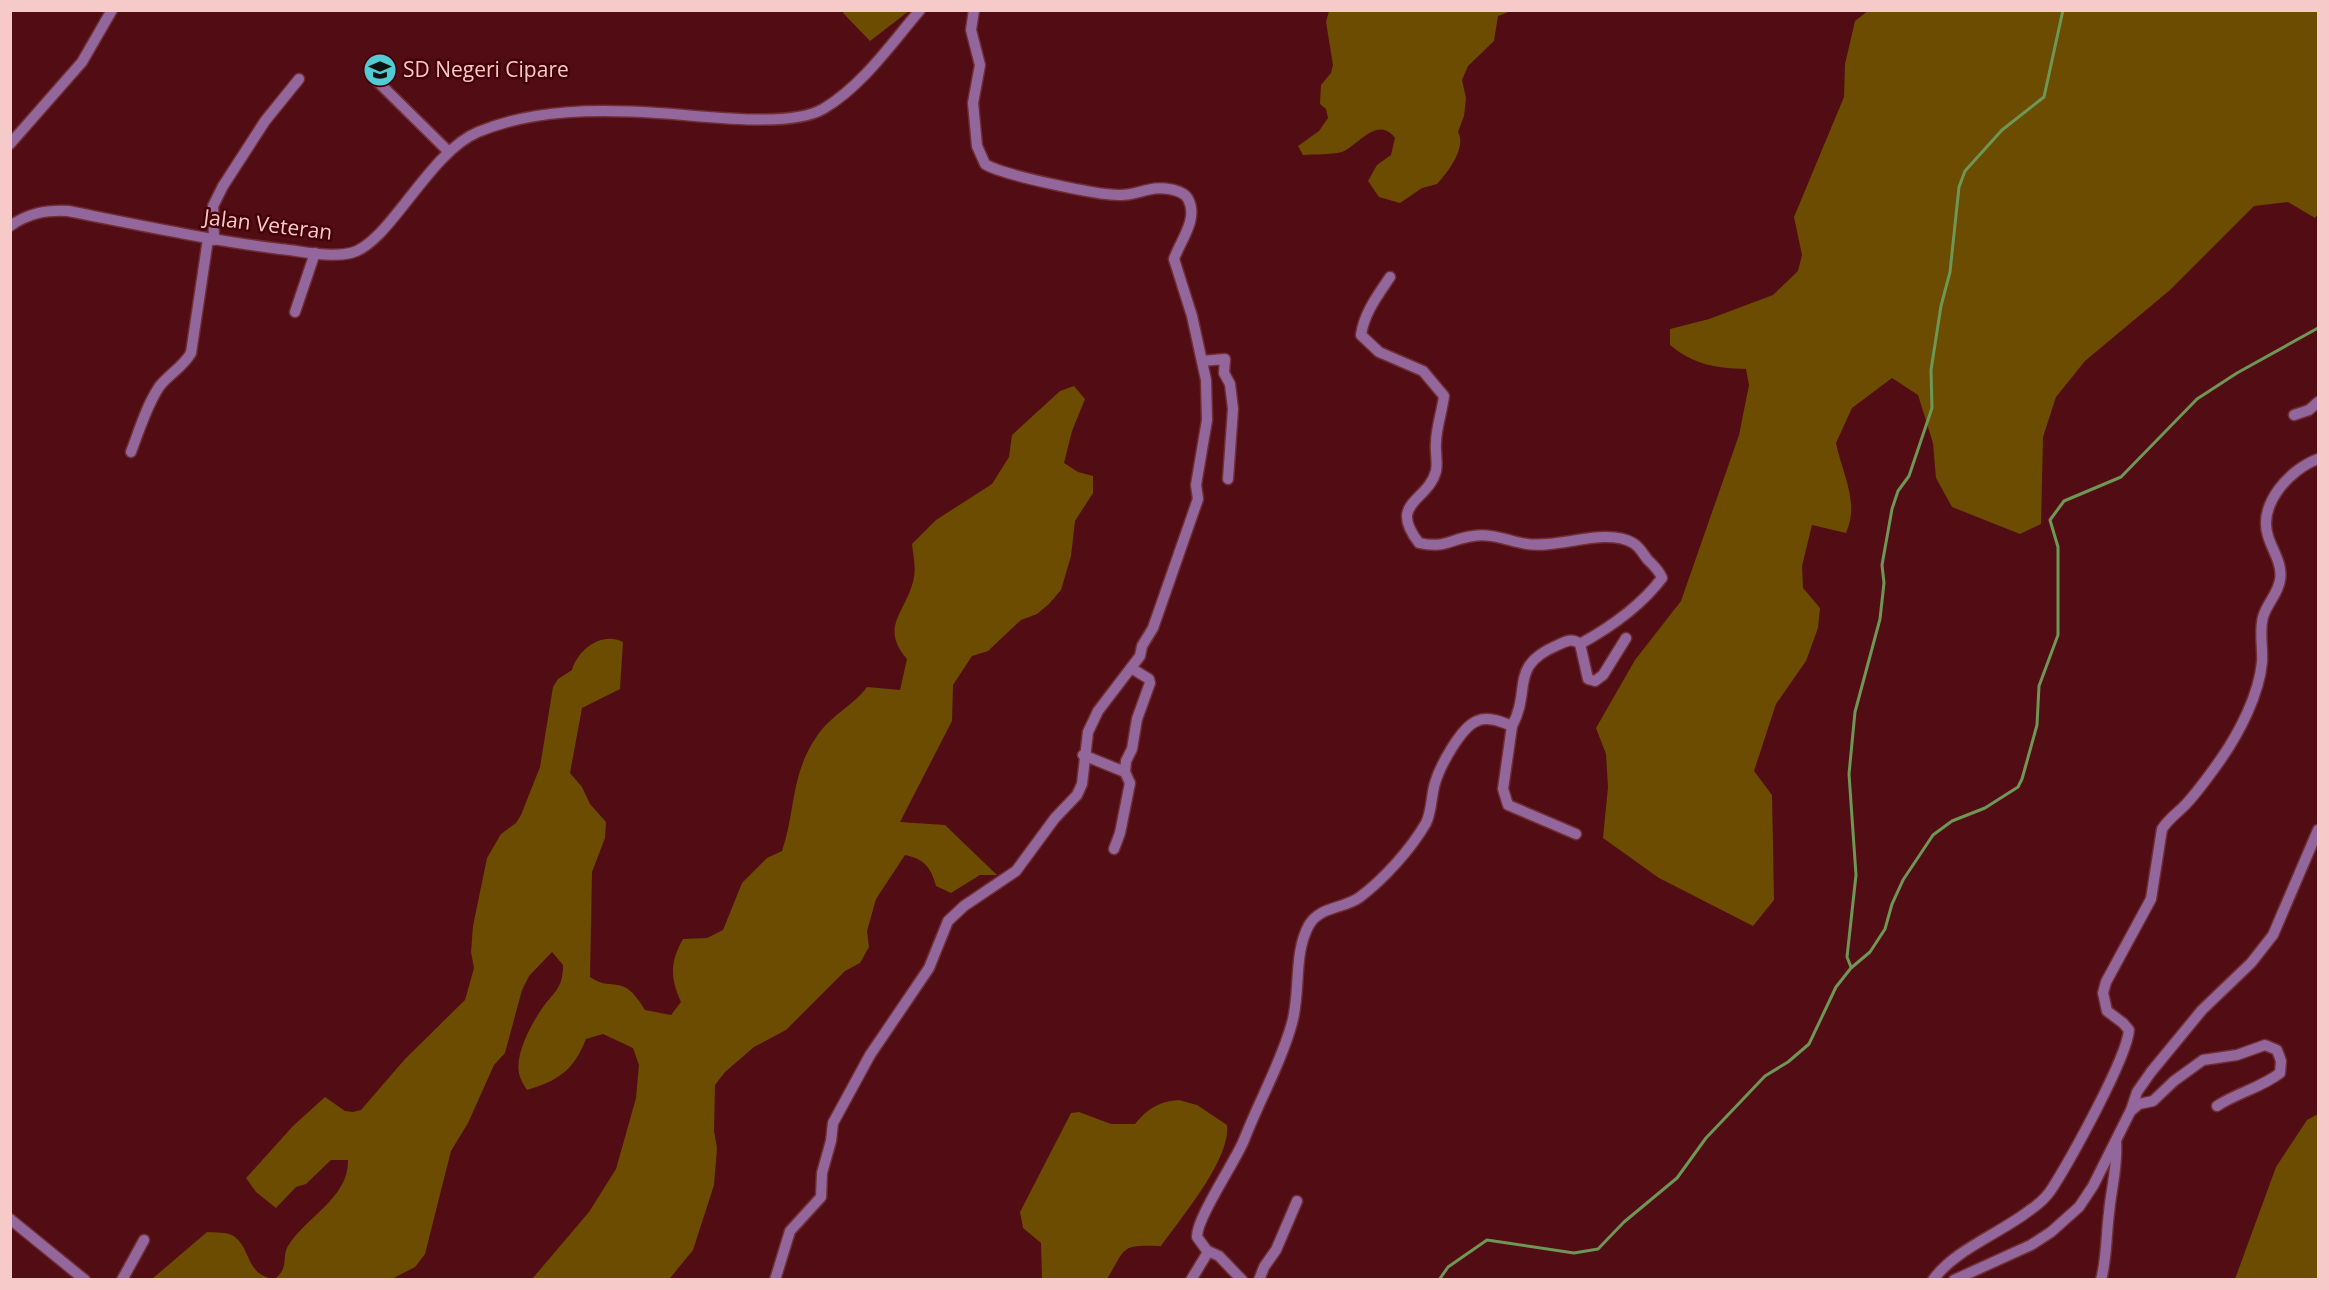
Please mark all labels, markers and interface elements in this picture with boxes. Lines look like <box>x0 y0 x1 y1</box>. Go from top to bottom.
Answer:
school or university icon: SD Negeri Cipare <box>362 52 398 88</box>
place label: SD Negeri Cipare <box>403 55 569 83</box>
street label: Jalan Veteran <box>200 202 334 246</box>

